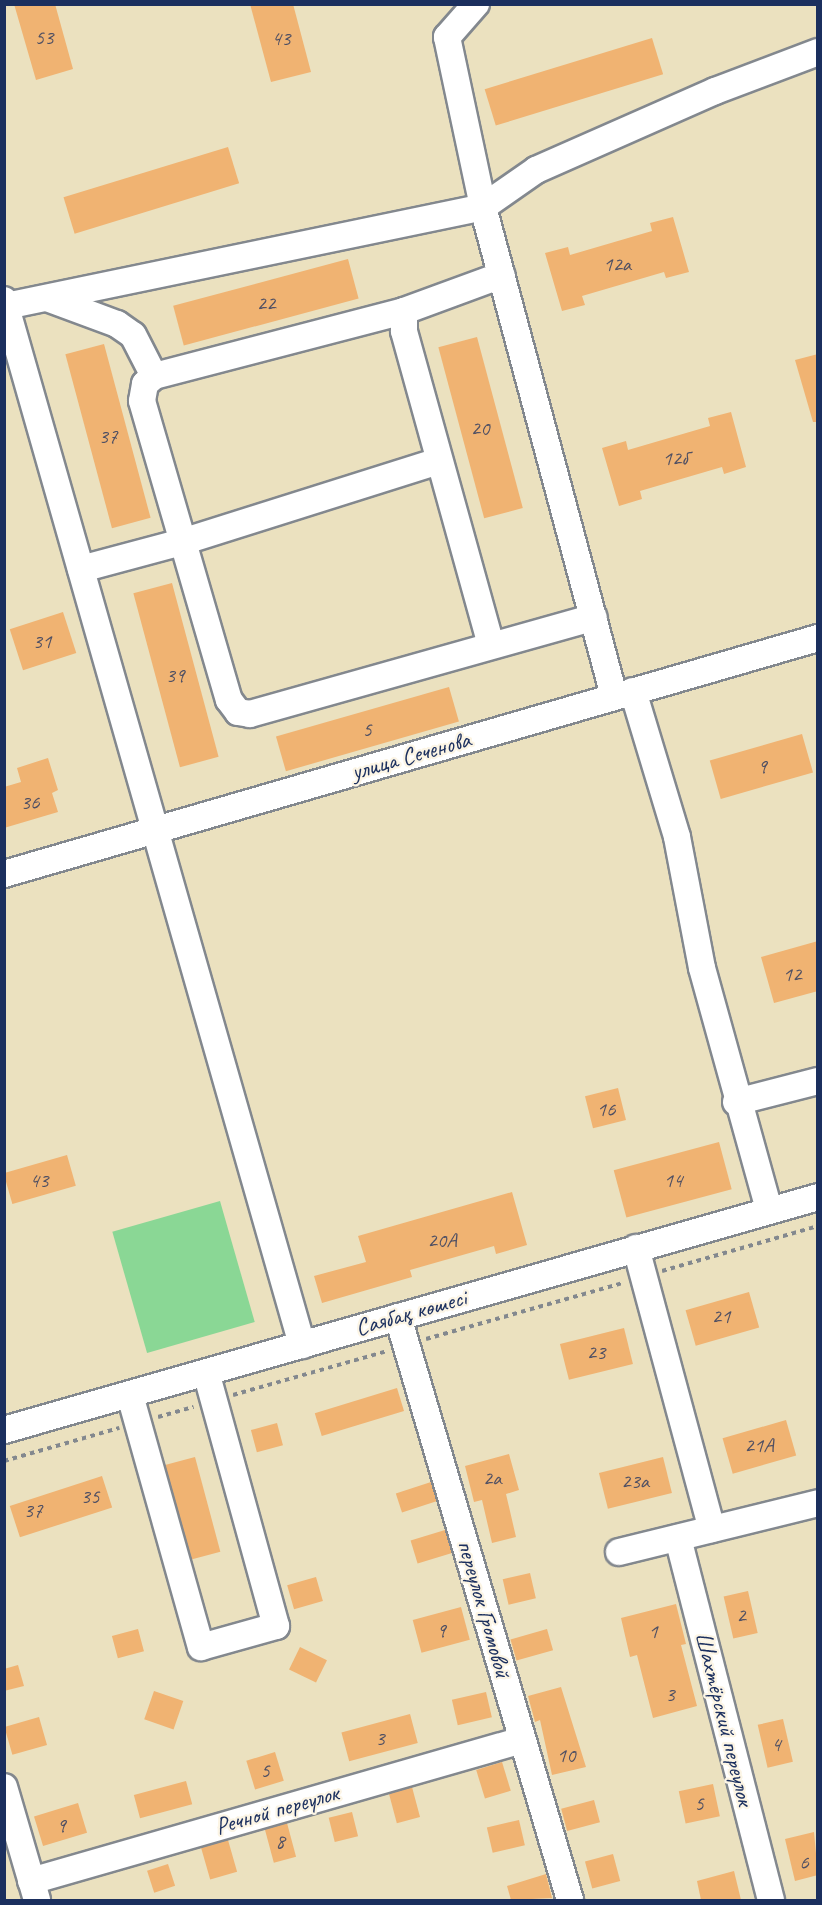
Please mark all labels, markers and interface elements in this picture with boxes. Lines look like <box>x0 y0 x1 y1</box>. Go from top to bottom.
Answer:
house number: 53 <box>35 24 53 50</box>
house number: 43 <box>272 25 290 51</box>
house number: 12а <box>603 251 631 277</box>
house number: 22 <box>257 290 275 316</box>
house number: 20 <box>471 415 489 441</box>
house number: 37 <box>99 423 117 449</box>
house number: 12б <box>662 445 688 471</box>
house number: 31 <box>33 628 51 654</box>
house number: 39 <box>166 662 184 688</box>
house number: 5 <box>362 716 372 742</box>
street label: улица Сеченова <box>348 725 474 787</box>
house number: 9 <box>757 753 767 779</box>
house number: 36 <box>21 789 39 815</box>
house number: 12 <box>783 961 801 987</box>
house number: 16 <box>597 1096 615 1122</box>
house number: 43 <box>30 1167 48 1193</box>
house number: 14 <box>664 1167 682 1193</box>
house number: 20А <box>427 1227 457 1253</box>
street label: Саябақ көшесі <box>352 1283 470 1343</box>
house number: 21 <box>712 1303 730 1329</box>
house number: 23 <box>587 1339 605 1365</box>
house number: 21А <box>744 1432 774 1458</box>
house number: 2а <box>483 1465 501 1491</box>
house number: 23а <box>621 1468 649 1494</box>
house number: 35 <box>81 1483 99 1509</box>
house number: 37 <box>24 1497 42 1523</box>
street label: переулок Громовой <box>450 1536 518 1682</box>
house number: 2 <box>736 1602 746 1628</box>
house number: 9 <box>436 1617 446 1643</box>
house number: 1 <box>648 1618 658 1644</box>
street label: Шахтёрский переулок <box>688 1629 760 1809</box>
house number: 3 <box>665 1681 675 1707</box>
house number: 3 <box>375 1725 385 1751</box>
house number: 4 <box>771 1731 781 1757</box>
house number: 10 <box>557 1742 575 1768</box>
house number: 5 <box>260 1757 270 1783</box>
street label: Речной переулок <box>212 1779 342 1841</box>
house number: 5 <box>694 1790 704 1816</box>
house number: 9 <box>56 1812 66 1838</box>
house number: 8 <box>275 1828 285 1854</box>
house number: 6 <box>799 1849 809 1875</box>

